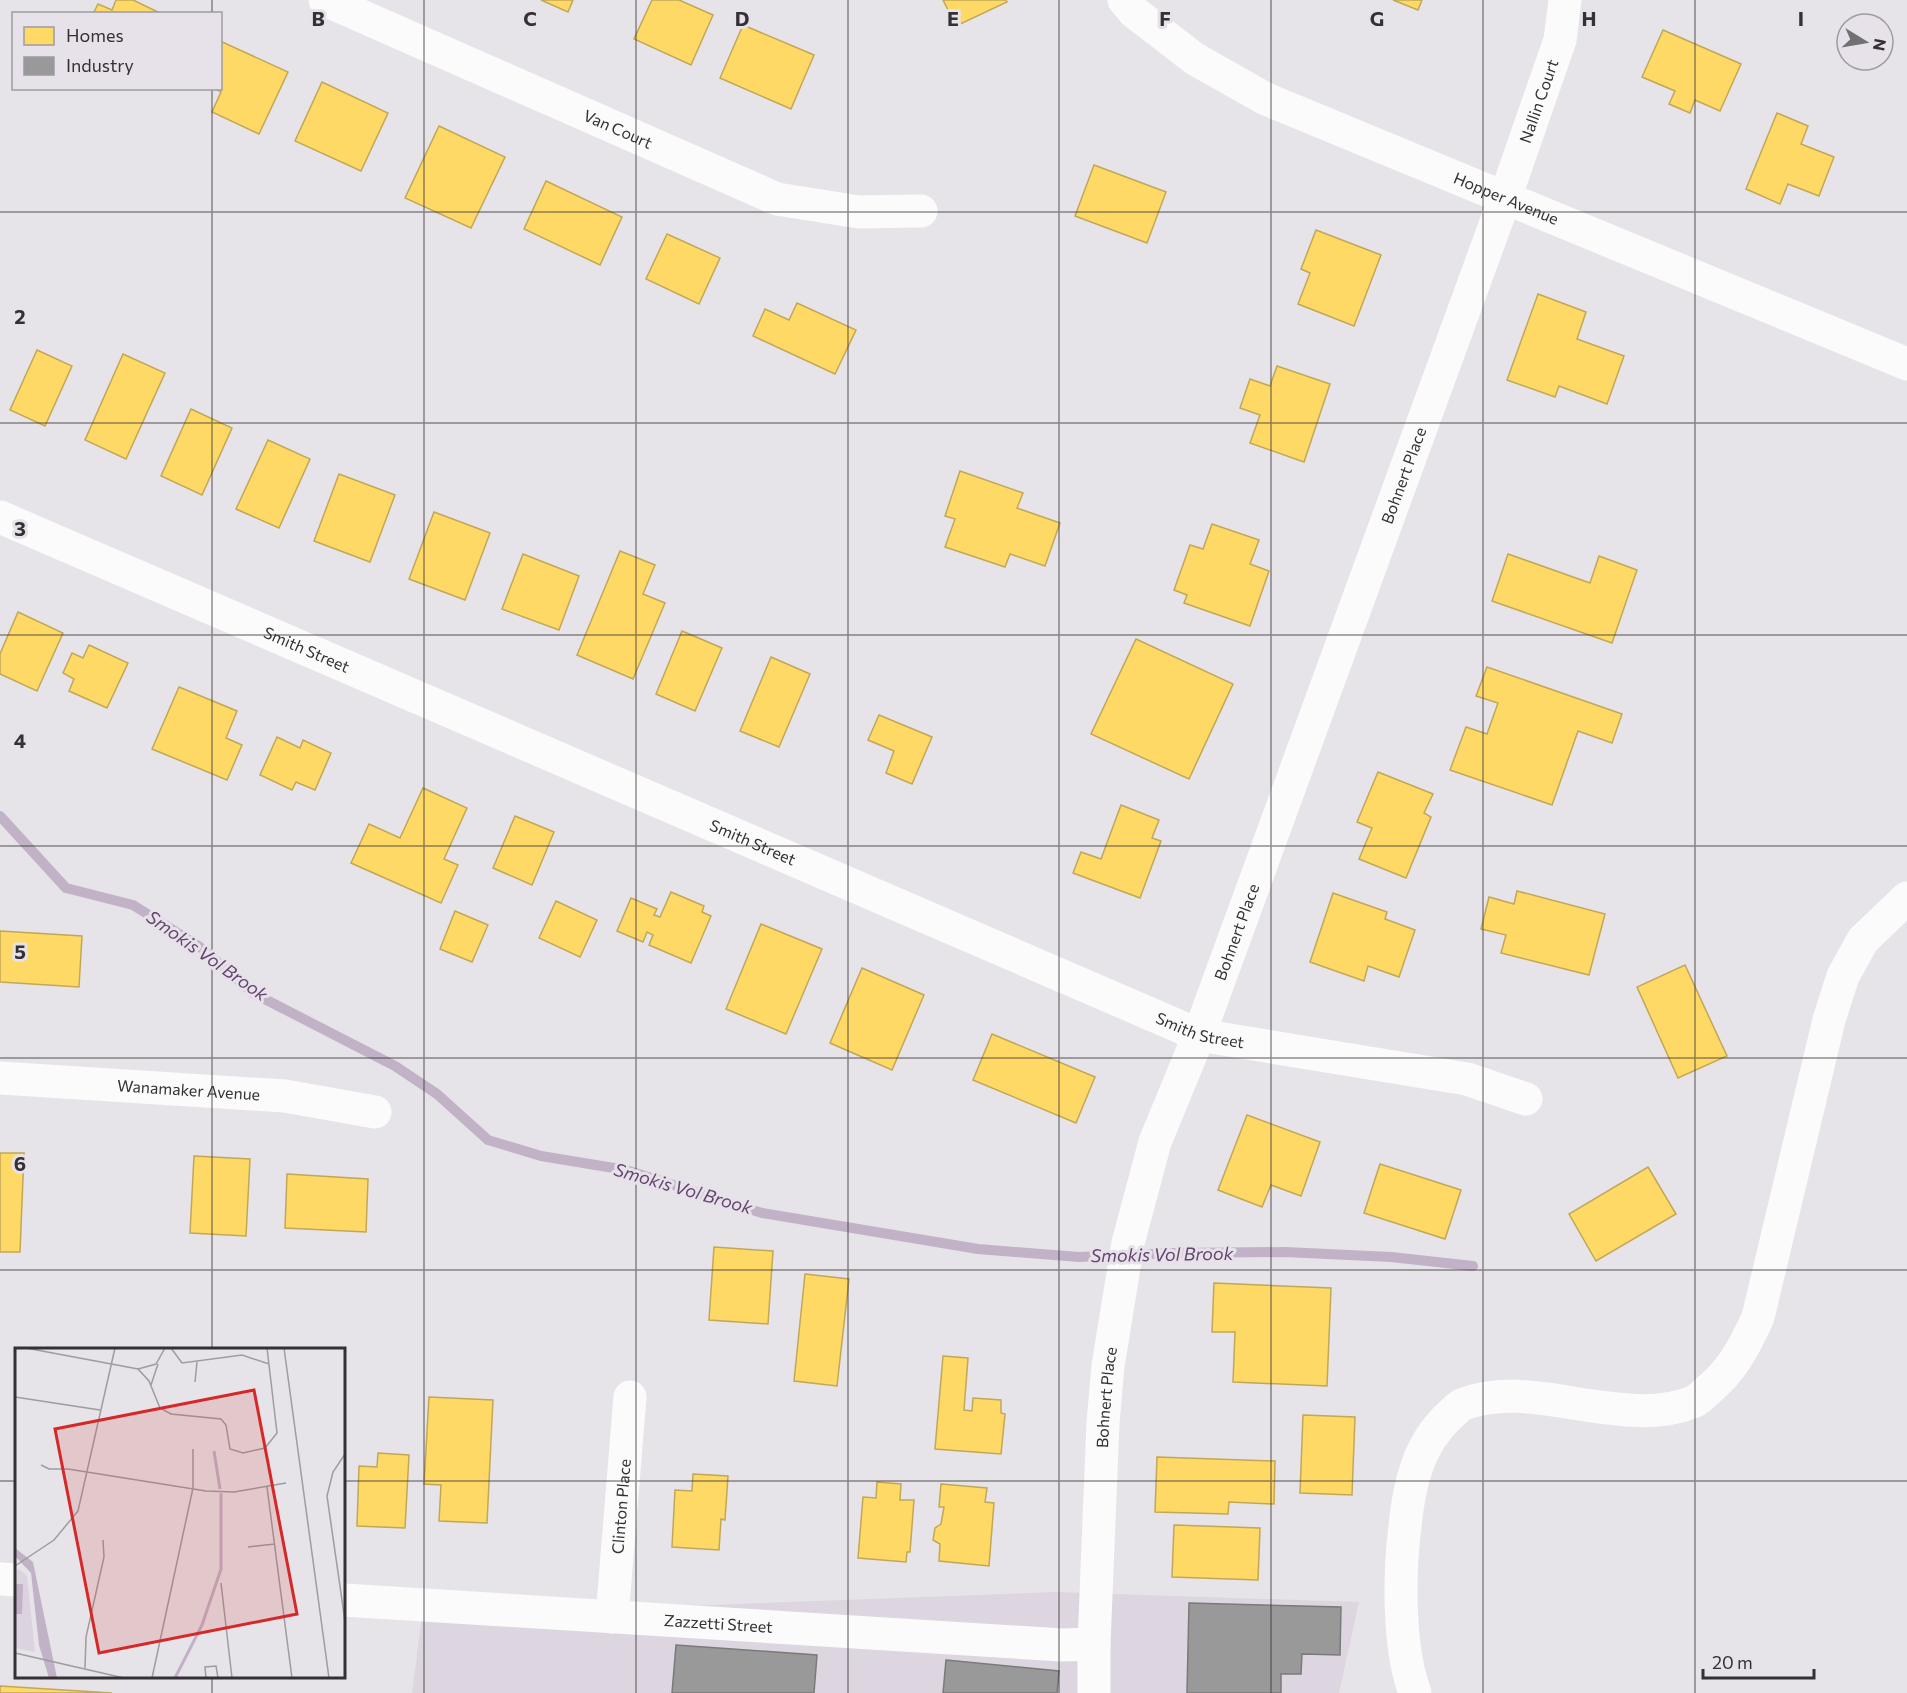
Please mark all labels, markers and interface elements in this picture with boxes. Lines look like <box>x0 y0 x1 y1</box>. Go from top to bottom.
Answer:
text: B <box>311 6 325 30</box>
text: C <box>523 6 537 30</box>
text: D <box>735 6 749 30</box>
text: E <box>947 6 959 30</box>
text: F <box>1159 6 1171 30</box>
text: G <box>1370 6 1384 30</box>
text: H <box>1582 6 1597 30</box>
text: I <box>1798 6 1804 30</box>
legend <box>12 12 222 90</box>
north arrow <box>1835 12 1895 72</box>
text: Homes <box>66 24 124 46</box>
text: N <box>1870 37 1891 53</box>
text: Industry <box>66 54 134 76</box>
street label: Nallin Court <box>1515 56 1562 145</box>
street label: Van Court <box>581 105 656 152</box>
street label: Hopper Avenue <box>1451 168 1562 228</box>
text: 2 <box>14 304 26 328</box>
street label: Bohnert Place <box>1377 424 1429 526</box>
text: 3 <box>14 516 26 540</box>
street label: Smith Street <box>261 622 353 676</box>
text: 4 <box>14 728 26 752</box>
street label: Smith Street <box>707 815 799 869</box>
street label: Bohnert Place <box>1210 881 1263 983</box>
water label: Smokis Vol Brook <box>143 905 273 1006</box>
text: 5 <box>14 939 26 963</box>
street label: Smith Street <box>1153 1008 1246 1051</box>
street label: Wanamaker Avenue <box>117 1075 261 1103</box>
text: 6 <box>14 1151 26 1175</box>
water label: Smokis Vol Brook <box>612 1158 756 1219</box>
water label: Smokis Vol Brook <box>1090 1242 1235 1266</box>
street label: Bohnert Place <box>1092 1345 1120 1448</box>
inset map <box>15 1348 345 1678</box>
street label: Clinton Place <box>607 1458 634 1555</box>
street label: Zazzetti Street <box>663 1610 774 1636</box>
scale bar <box>1703 1642 1814 1680</box>
text: 20 m <box>1712 1651 1753 1673</box>

